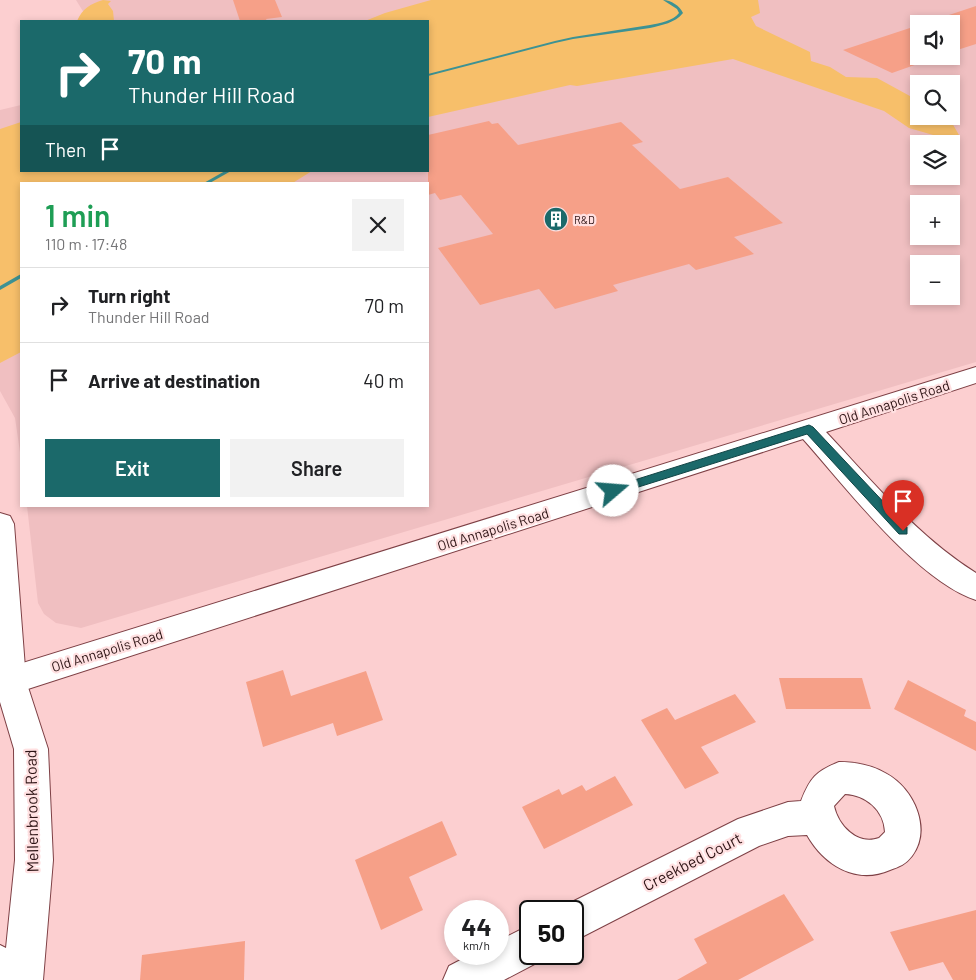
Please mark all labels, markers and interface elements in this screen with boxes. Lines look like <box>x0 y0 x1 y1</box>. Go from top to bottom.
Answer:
map controls <box>910 15 960 305</box>
button: sound <box>910 15 960 65</box>
text: 70 m <box>128 39 202 81</box>
icon: right <box>45 40 110 105</box>
button: search <box>910 75 960 125</box>
text: Thunder Hill Road <box>128 81 295 107</box>
icon: arrive <box>96 135 124 163</box>
button: layers <box>910 135 960 185</box>
text: Then <box>45 138 86 161</box>
button: + <box>910 195 960 245</box>
text: 1 min <box>45 197 110 233</box>
button: close <box>352 199 404 251</box>
building icon: R&D <box>543 206 569 232</box>
place label: R&D <box>574 213 595 226</box>
text: 110 m · 17:48 <box>45 234 127 253</box>
button: − <box>910 255 960 305</box>
text: Turn right <box>88 284 170 307</box>
icon: right <box>45 291 73 319</box>
text: 70 m <box>365 294 404 317</box>
text: Thunder Hill Road <box>88 307 210 326</box>
icon: arrive <box>45 366 73 394</box>
text: Arrive at destination <box>88 369 260 392</box>
text: 40 m <box>363 369 404 392</box>
street label: Old Annapolis Road <box>836 376 952 428</box>
button: Exit <box>45 439 220 497</box>
button: Share <box>230 439 404 497</box>
position arrow <box>586 464 638 516</box>
pin <box>882 480 924 531</box>
icon: arrive <box>889 487 917 515</box>
street label: Old Annapolis Road <box>435 504 551 554</box>
street label: Old Annapolis Road <box>49 625 165 675</box>
street label: Mellenbrook Road <box>20 749 42 873</box>
street label: Creekbed Court <box>639 828 745 894</box>
speed limit sign: 50 <box>519 900 584 965</box>
text: 44 <box>461 911 492 941</box>
text: km/h <box>463 938 490 952</box>

